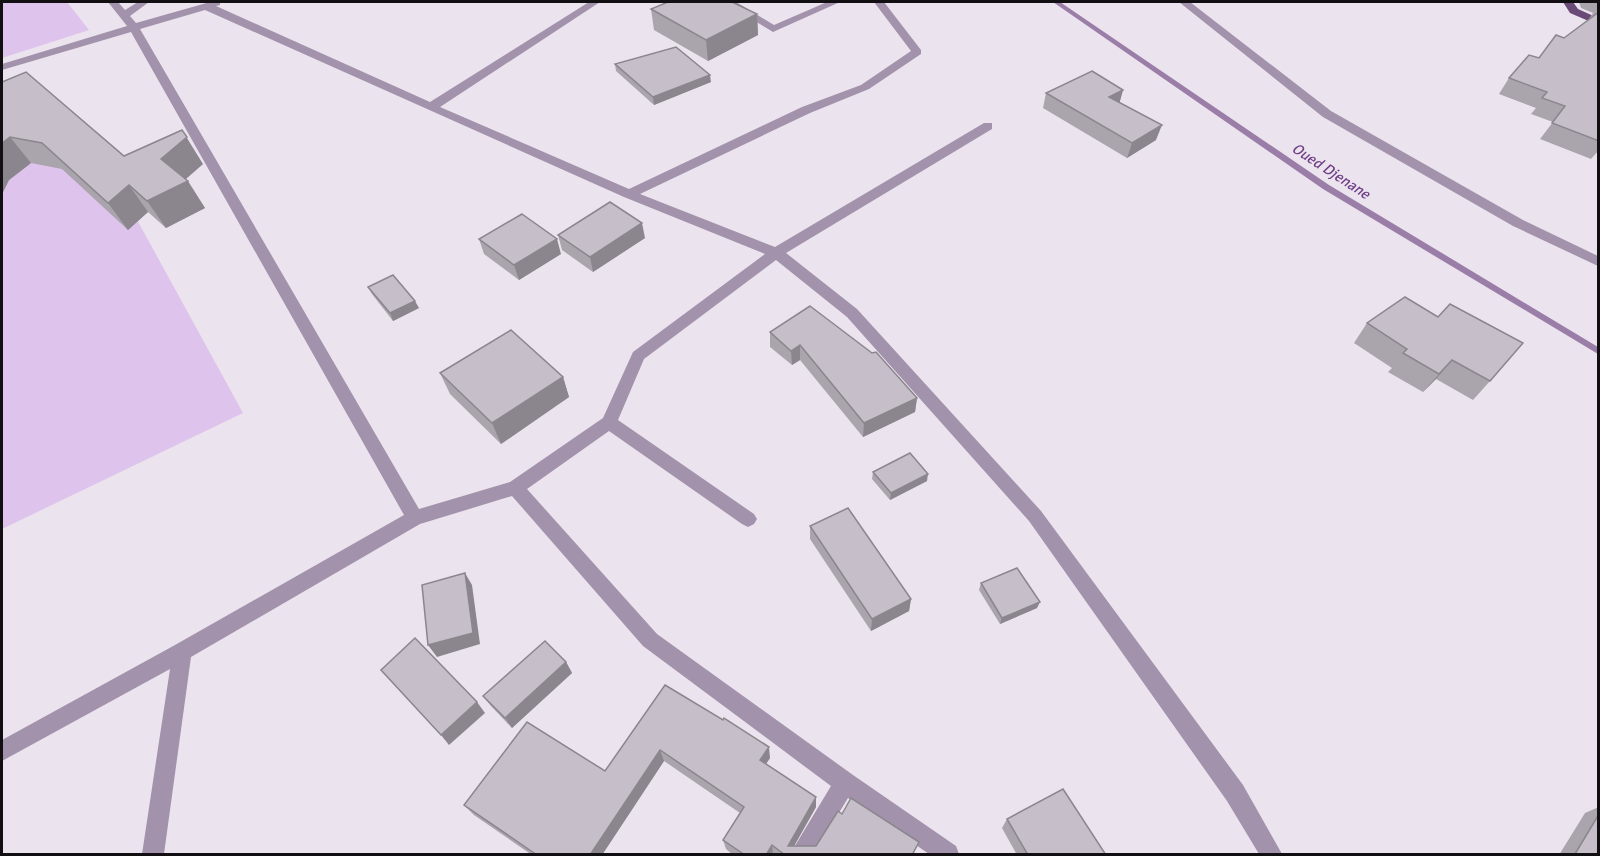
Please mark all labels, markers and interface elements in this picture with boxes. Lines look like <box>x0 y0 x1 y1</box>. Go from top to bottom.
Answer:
water label: Oued Djenane <box>1288 139 1375 204</box>

